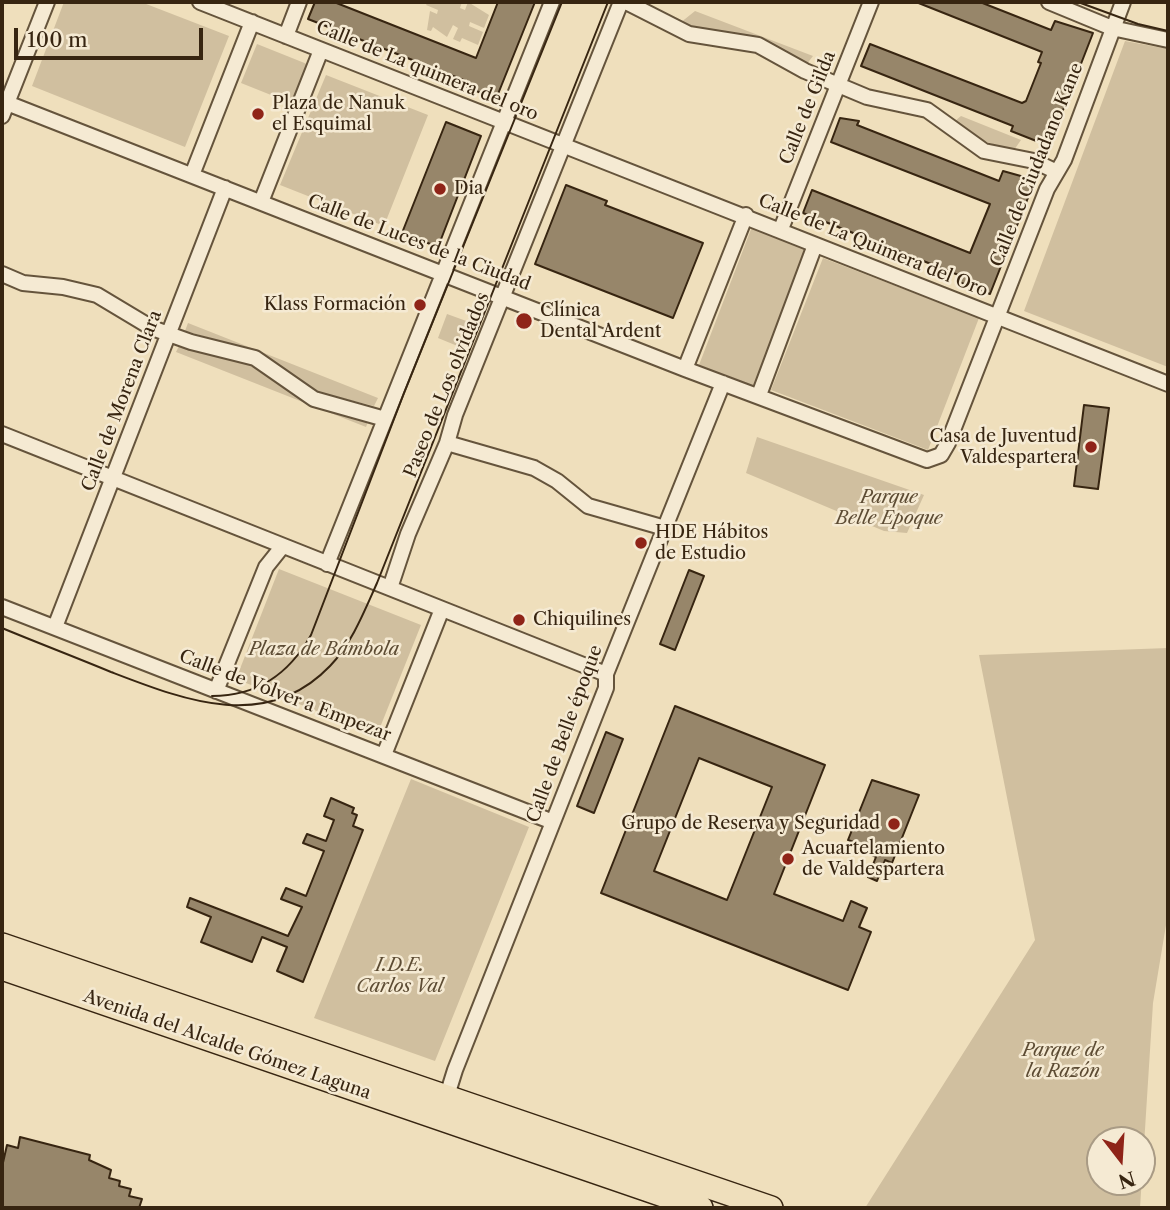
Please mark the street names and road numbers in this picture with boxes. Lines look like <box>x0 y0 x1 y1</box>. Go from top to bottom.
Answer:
street label: Calle de La quimera del oro <box>313 16 541 126</box>
street label: Calle de Gilda <box>775 48 841 168</box>
street label: Calle de Ciudadano Kane <box>986 60 1088 270</box>
street label: Calle de Luces de la Ciudad <box>304 190 534 296</box>
street label: Calle de La Quimera del Oro <box>755 190 991 302</box>
street label: Paseo de Los olvidados <box>400 289 494 481</box>
street label: Calle de Morena Clara <box>77 307 167 495</box>
street label: Calle de Belle époque <box>523 642 607 826</box>
street label: Calle de Volver a Empezar <box>176 646 394 746</box>
street label: Avenida del Alcalde Gómez Laguna <box>80 986 374 1104</box>

